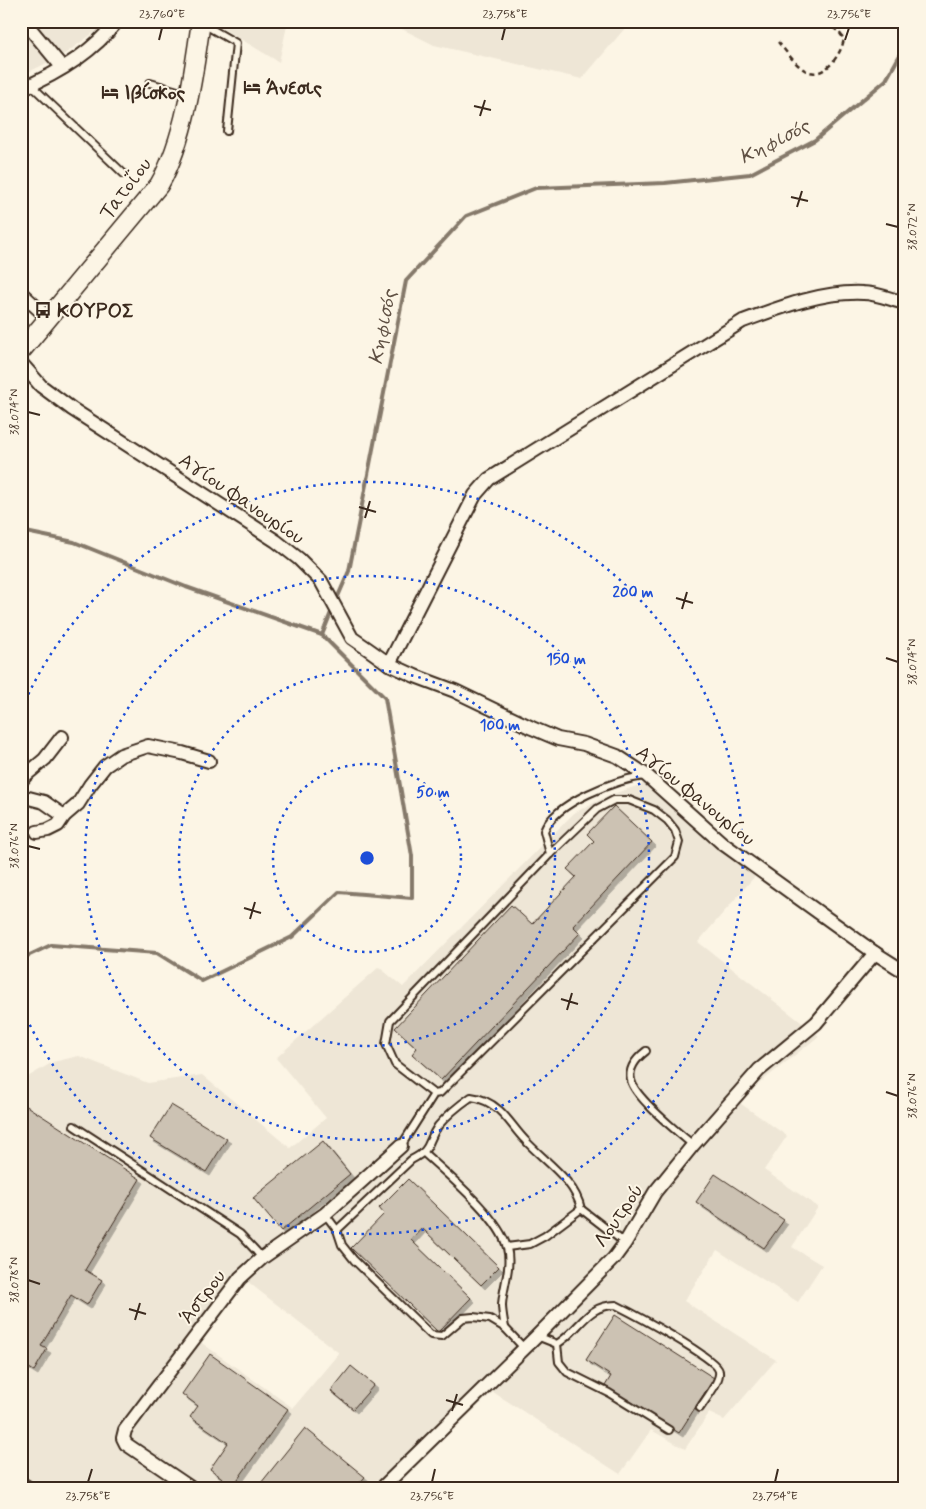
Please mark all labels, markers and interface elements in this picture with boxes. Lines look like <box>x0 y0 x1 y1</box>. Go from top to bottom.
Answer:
text: 23.760°E <box>139 7 185 23</box>
text: 23.758°E <box>482 7 528 23</box>
text: 23.756°E <box>827 7 871 23</box>
place label: Άνεσις <box>266 75 322 102</box>
hotel icon: Άνεσις <box>242 77 262 97</box>
place label: Ιβίσκος <box>124 80 186 107</box>
hotel icon: Ιβίσκος <box>100 82 120 102</box>
water label: Κηφισός <box>734 111 816 171</box>
street label: Τατοΐου <box>94 152 158 226</box>
text: 38.072°N <box>905 204 921 250</box>
water label: Κηφισός <box>362 286 404 367</box>
place label: ΚΟΥΡΟΣ <box>57 298 134 325</box>
bus stop icon: ΚΟΥΡΟΣ <box>33 300 53 320</box>
text: 38.074°N <box>7 389 23 435</box>
street label: Αγίου Φανουρίου <box>173 447 309 551</box>
text: 200 m <box>613 583 654 603</box>
text: 38.074°N <box>905 639 921 685</box>
text: 150 m <box>546 650 586 670</box>
text: 100 m <box>480 716 520 736</box>
street label: Αγίου Φανουρίου <box>630 740 760 853</box>
text: 50 m <box>416 783 450 803</box>
text: 38.076°N <box>7 823 23 869</box>
centre of rings <box>358 849 376 867</box>
text: 38.076°N <box>905 1073 921 1119</box>
street label: Λουτρού <box>588 1178 651 1253</box>
text: 38.078°N <box>7 1257 23 1303</box>
street label: Άστρου <box>174 1264 232 1330</box>
text: 23.758°E <box>65 1489 111 1505</box>
text: 23.756°E <box>410 1489 454 1505</box>
text: 23.754°E <box>752 1489 798 1505</box>

